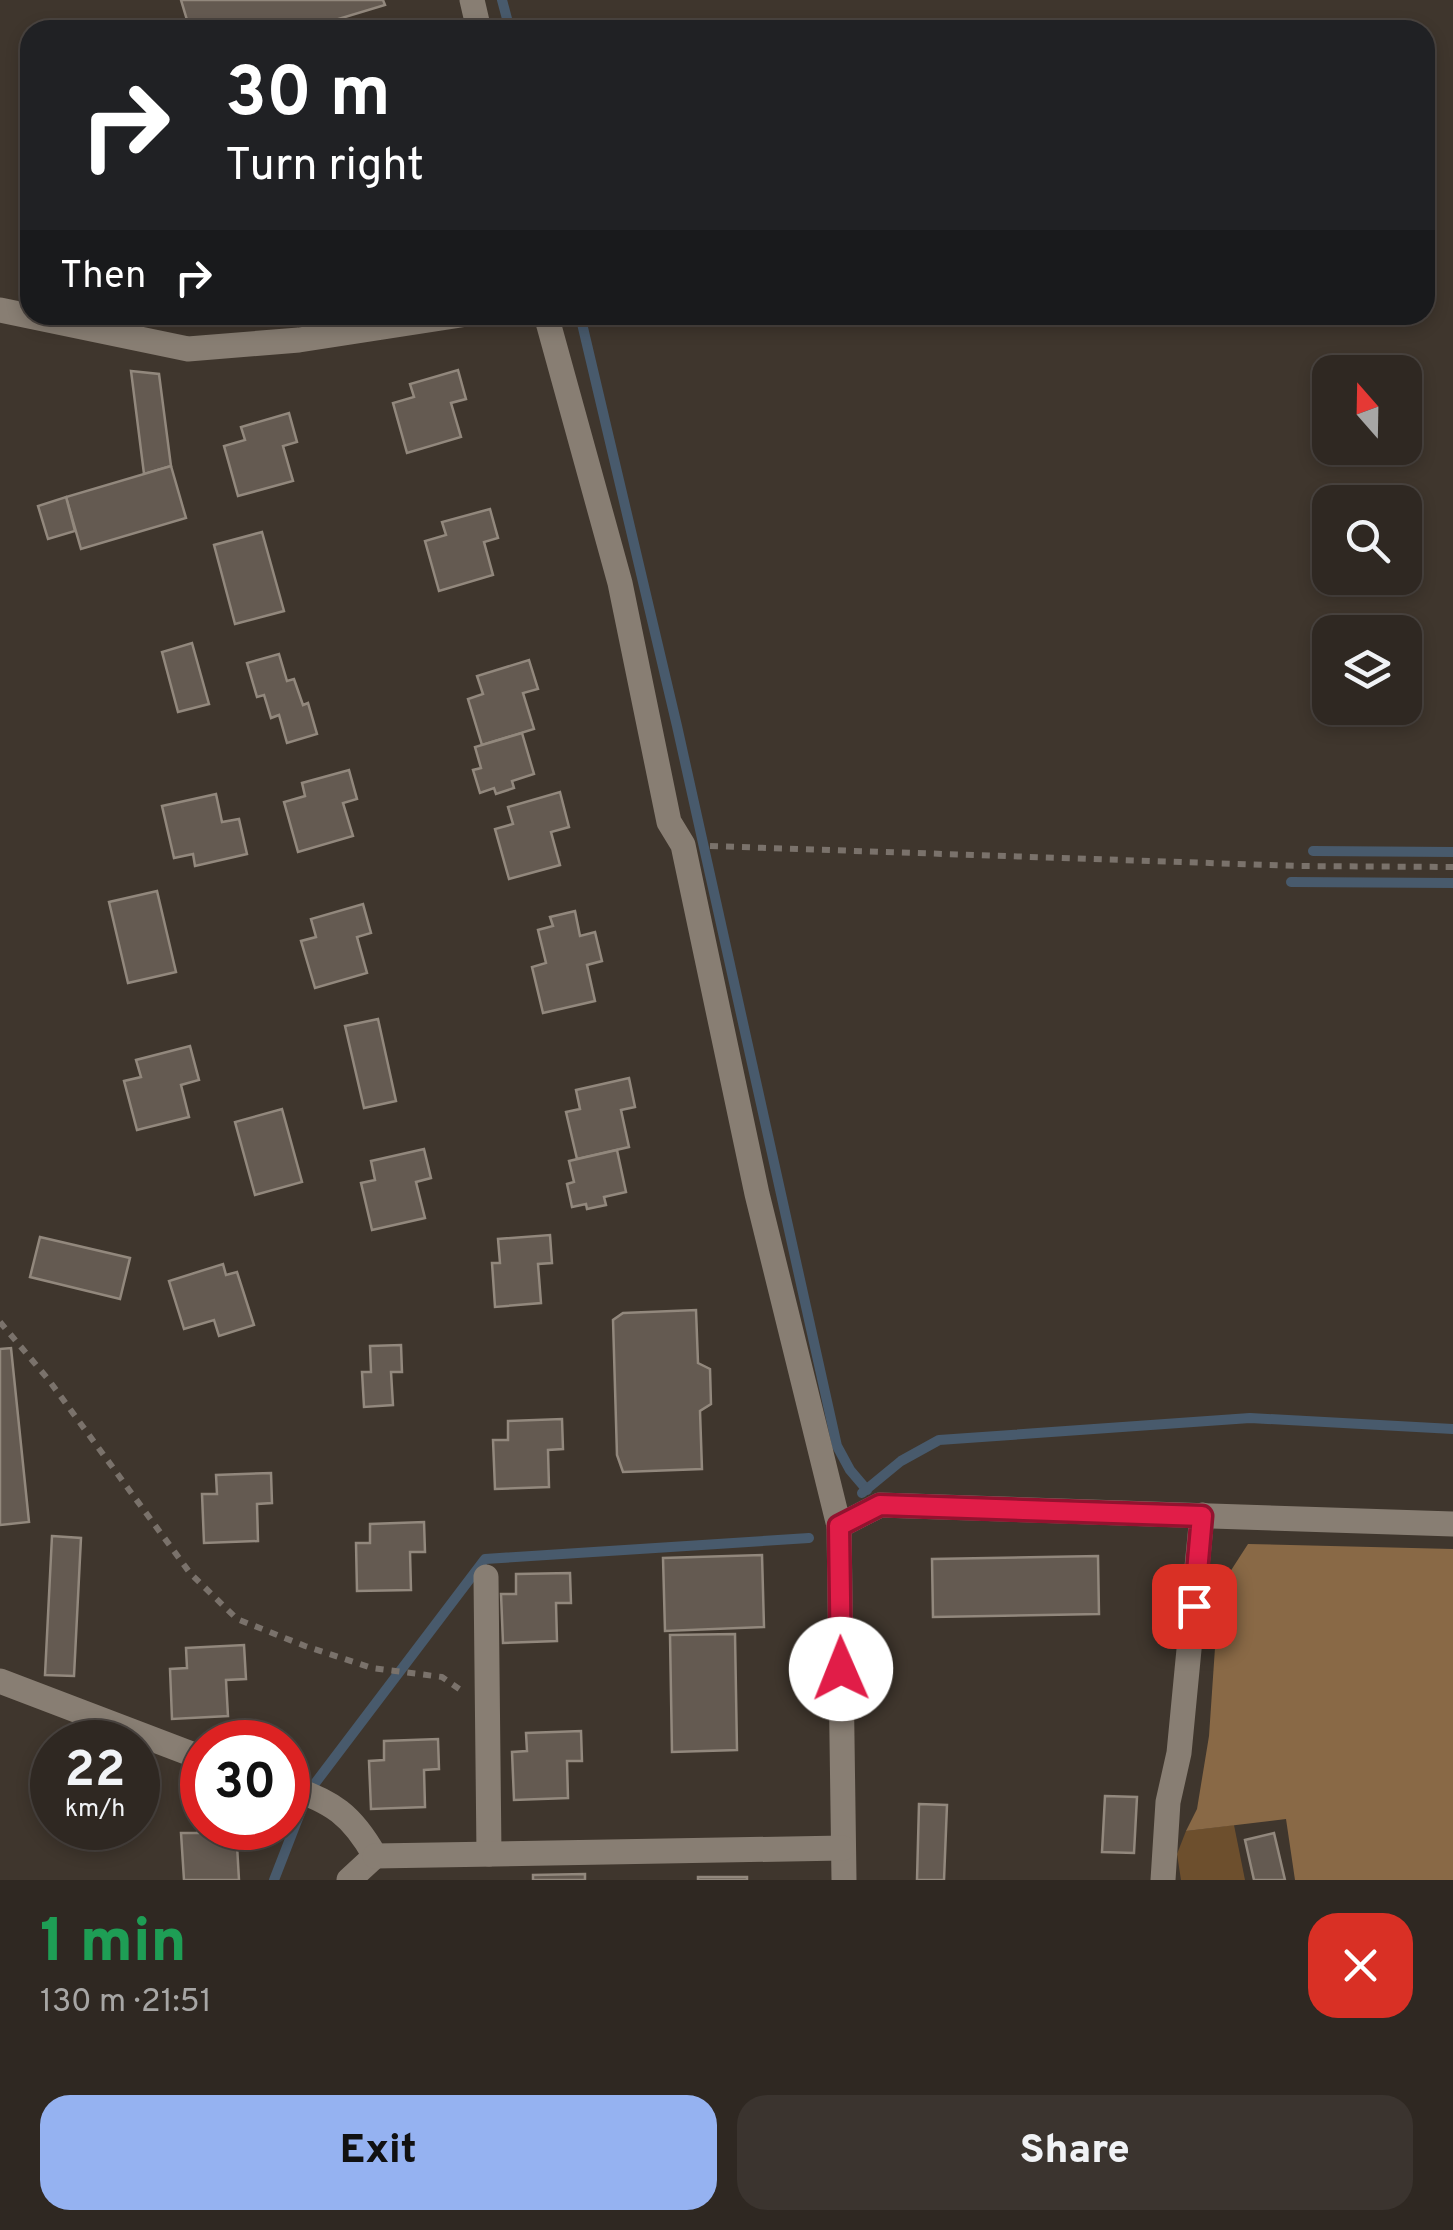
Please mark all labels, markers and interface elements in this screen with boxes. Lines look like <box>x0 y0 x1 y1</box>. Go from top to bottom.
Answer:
text: 30 m <box>225 52 391 141</box>
icon: right <box>60 60 190 190</box>
text: Turn right <box>225 139 424 196</box>
icon: right <box>166 250 221 305</box>
text: Then <box>60 253 146 302</box>
north arrow <box>1312 355 1422 465</box>
map controls <box>1312 355 1422 725</box>
button: search <box>1312 485 1422 595</box>
button: layers <box>1312 615 1422 725</box>
pin <box>1152 1564 1237 1649</box>
icon: arrive <box>1167 1579 1222 1634</box>
position arrow <box>789 1617 893 1721</box>
speed limit sign: 30 <box>180 1720 310 1850</box>
text: 22 <box>64 1741 126 1804</box>
text: km/h <box>65 1794 125 1826</box>
text: 1 min <box>40 1907 187 1983</box>
button: close <box>1308 1913 1413 2018</box>
text: 130 m · 21:51 <box>40 1983 212 2023</box>
button: Exit <box>40 2095 717 2210</box>
button: Share <box>737 2095 1413 2210</box>

